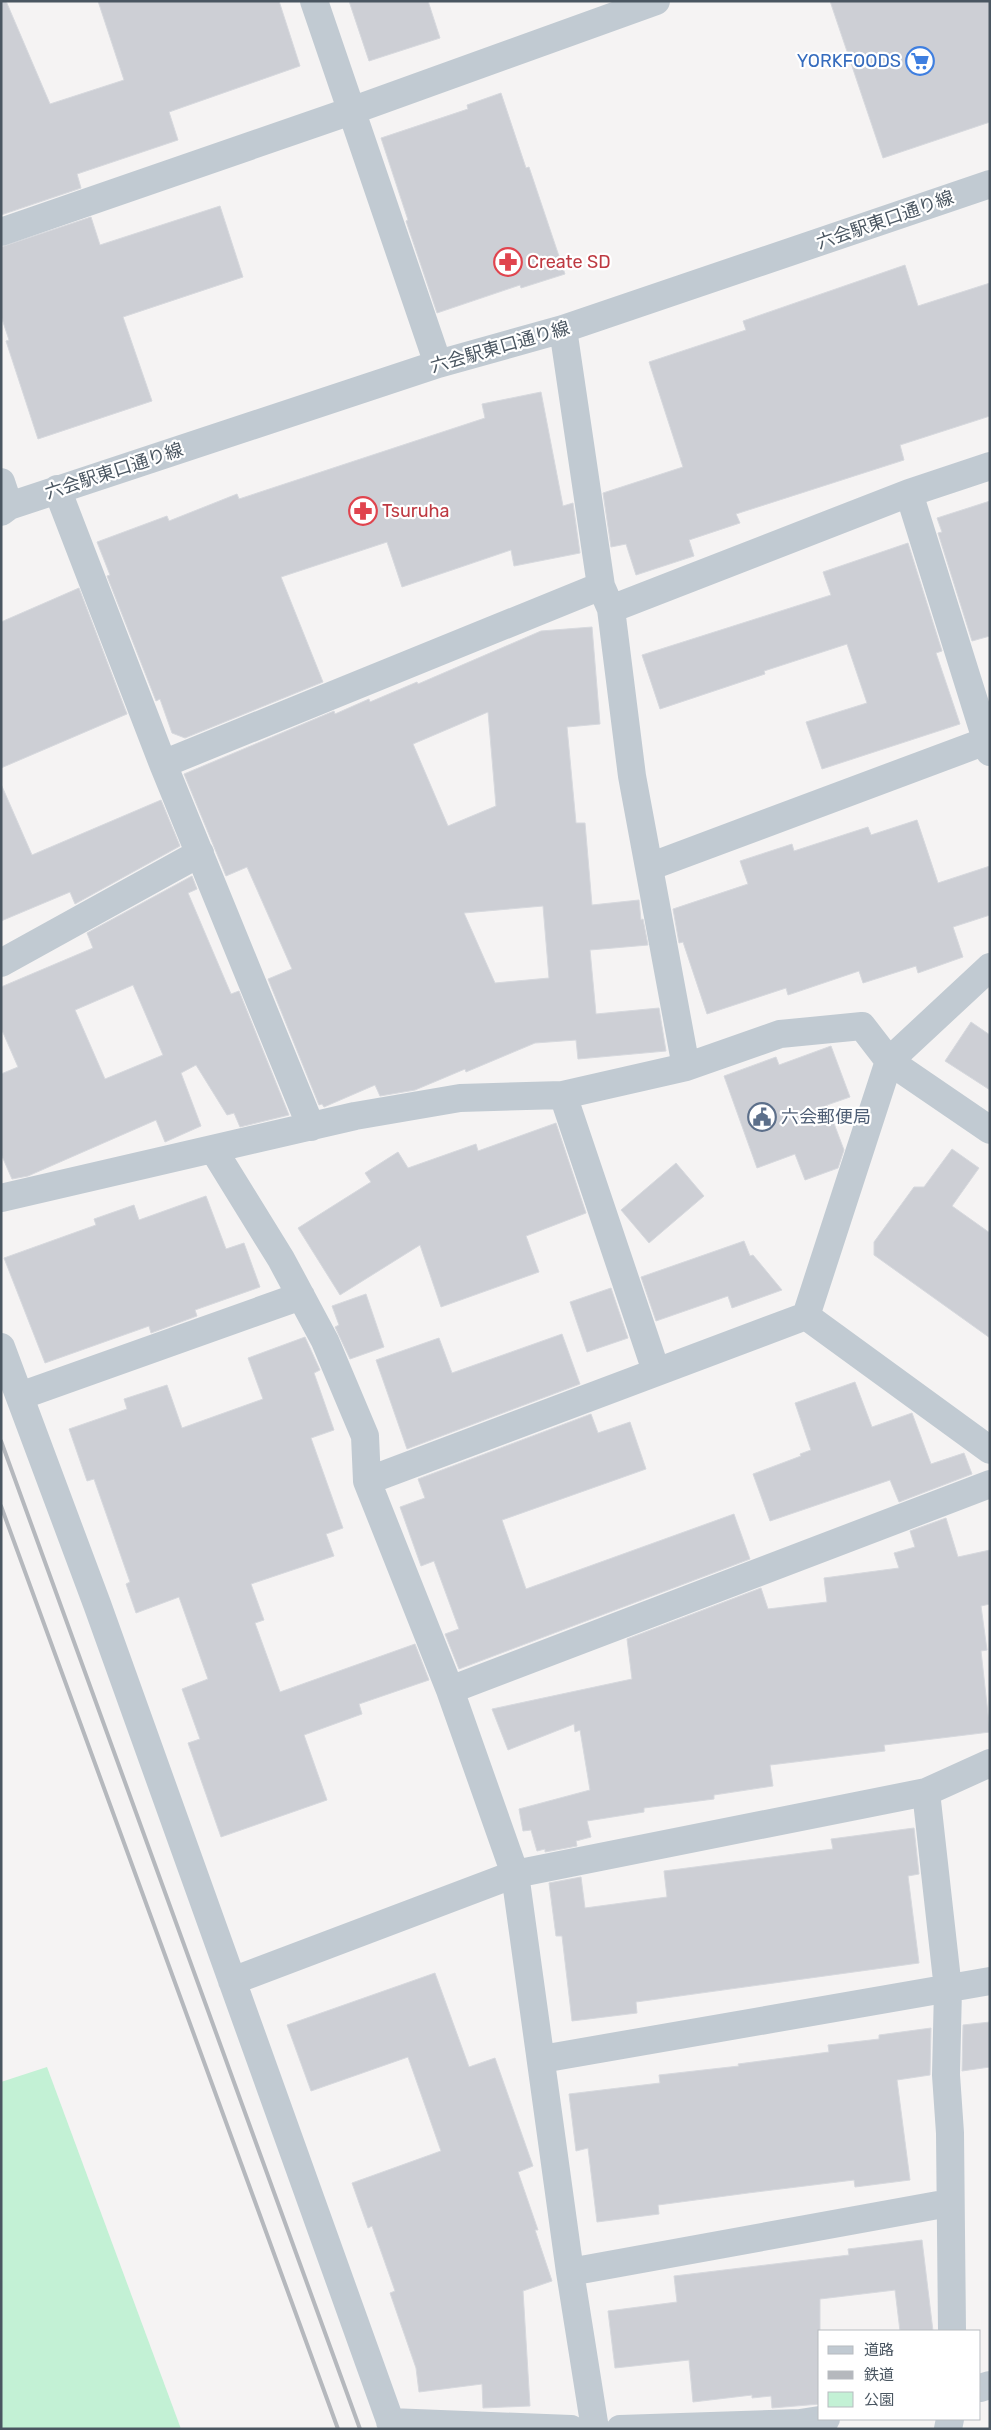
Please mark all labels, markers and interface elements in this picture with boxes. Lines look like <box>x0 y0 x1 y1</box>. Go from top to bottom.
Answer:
supermarket icon: YORKFOODS <box>905 46 935 76</box>
place label: YORKFOODS <box>797 50 901 72</box>
street label: 六会駅東口通り線 <box>813 186 957 254</box>
pharmacy icon: Create SD <box>493 247 523 277</box>
place label: Create SD <box>527 251 611 273</box>
street label: 六会駅東口通り線 <box>428 317 572 377</box>
street label: 六会駅東口通り線 <box>42 438 186 504</box>
pharmacy icon: Tsuruha <box>348 496 378 526</box>
place label: Tsuruha <box>382 500 449 522</box>
public building icon: 六会郵便局 <box>747 1102 777 1132</box>
place label: 六会郵便局 <box>781 1106 871 1128</box>
legend <box>818 2330 981 2420</box>
text: 道路 <box>864 2341 894 2359</box>
text: 鉄道 <box>864 2366 894 2384</box>
text: 公園 <box>864 2391 894 2409</box>

